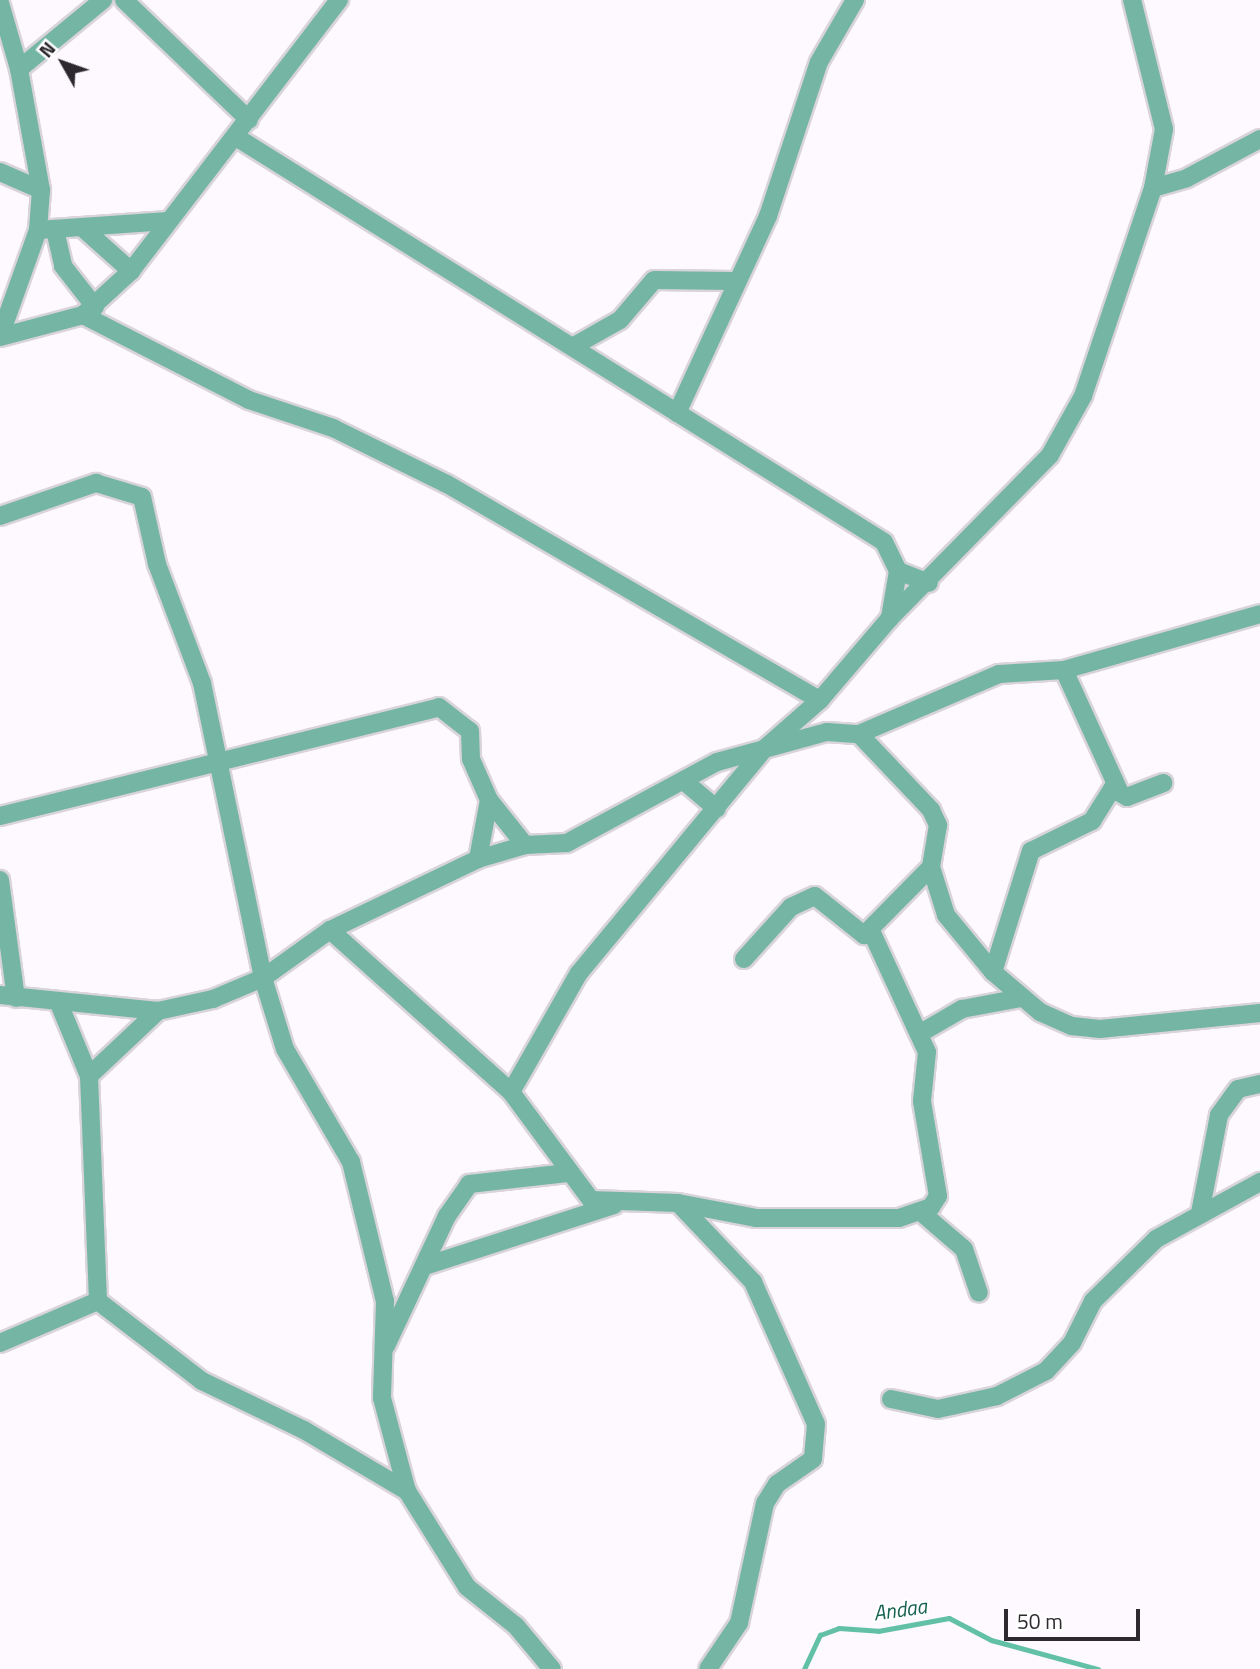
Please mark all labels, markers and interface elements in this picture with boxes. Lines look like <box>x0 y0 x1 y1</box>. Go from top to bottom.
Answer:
north arrow <box>28 28 98 98</box>
text: N <box>31 35 62 64</box>
water label: Andaa <box>872 1593 928 1625</box>
scale bar <box>1008 1596 1144 1640</box>
text: 50 m <box>1017 1605 1063 1637</box>

